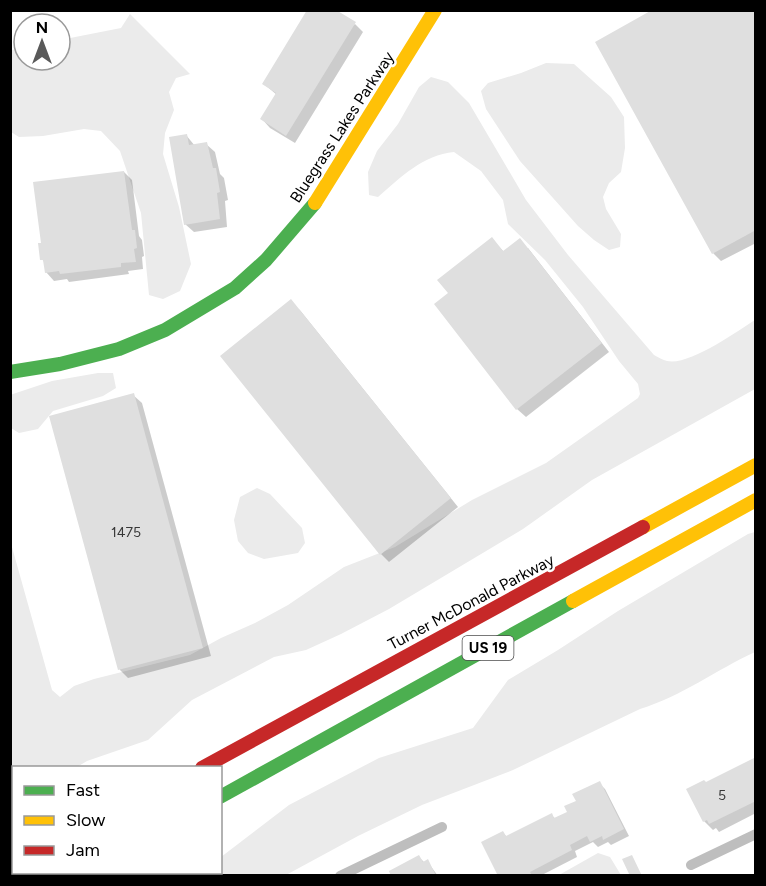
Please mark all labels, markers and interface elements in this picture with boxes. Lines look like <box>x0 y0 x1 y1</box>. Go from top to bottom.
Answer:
north arrow <box>12 12 72 72</box>
text: N <box>36 18 48 37</box>
street label: Bluegrass Lakes Parkway <box>286 47 398 206</box>
house number: 1475 <box>111 524 141 541</box>
street label: Turner McDonald Parkway <box>385 550 558 654</box>
road number: US 19 <box>462 636 514 660</box>
legend <box>12 766 222 874</box>
text: Fast <box>66 779 100 801</box>
house number: 5 <box>718 787 726 804</box>
text: Slow <box>66 809 105 831</box>
text: Jam <box>66 839 100 861</box>

